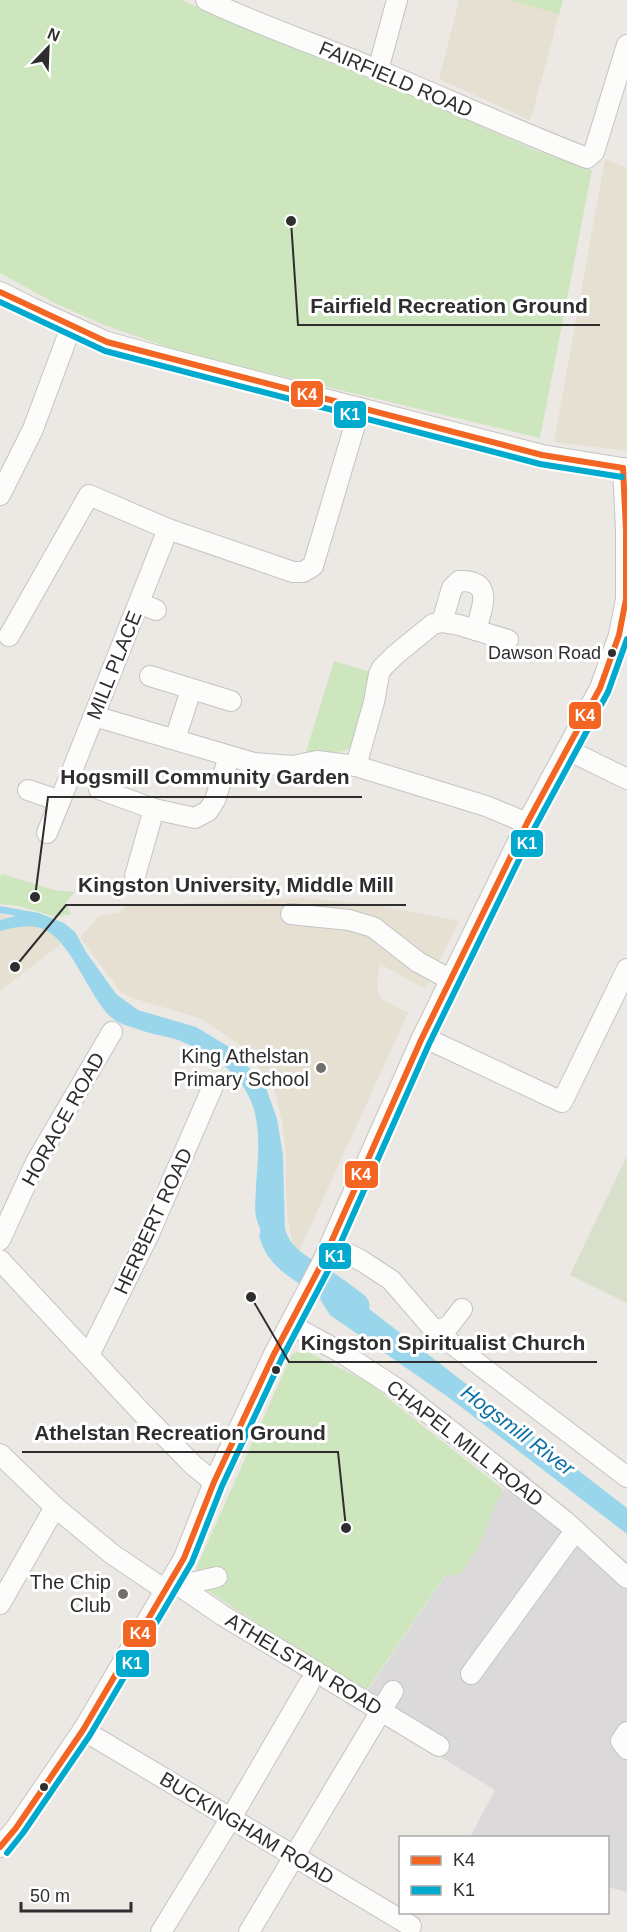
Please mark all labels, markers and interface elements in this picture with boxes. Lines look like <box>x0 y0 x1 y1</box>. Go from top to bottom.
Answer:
north arrow <box>18 18 78 78</box>
text: N <box>45 25 62 45</box>
street label: FAIRFIELD ROAD <box>316 37 476 121</box>
callout: Fairfield Recreation Ground <box>298 286 600 325</box>
text: Fairfield Recreation Ground <box>310 294 588 317</box>
line badge: K4 <box>290 380 324 408</box>
text: K4 <box>297 386 317 403</box>
line badge: K1 <box>333 400 367 429</box>
text: K1 <box>340 406 360 423</box>
street label: MILL PLACE <box>82 608 146 722</box>
place label: Dawson Road <box>488 643 601 663</box>
marker: Dawson Road <box>606 647 618 659</box>
line badge: K4 <box>568 701 602 730</box>
text: K4 <box>575 707 595 724</box>
callout: Hogsmill Community Garden <box>48 758 362 797</box>
text: Hogsmill Community Garden <box>60 765 350 788</box>
line badge: K1 <box>510 829 544 858</box>
text: K1 <box>517 835 537 852</box>
callout: Kingston University, Middle Mill <box>66 866 406 905</box>
text: Kingston University, Middle Mill <box>78 873 394 896</box>
place label: King Athelstan Primary School <box>173 1045 309 1090</box>
street label: HORACE ROAD <box>17 1049 109 1189</box>
marker: King Athelstan Primary School <box>314 1061 328 1075</box>
street label: HERBERT ROAD <box>110 1145 196 1297</box>
line badge: K4 <box>344 1160 379 1189</box>
text: K4 <box>351 1166 371 1183</box>
line badge: K1 <box>318 1242 352 1270</box>
text: K1 <box>325 1248 345 1265</box>
callout: Kingston Spiritualist Church <box>289 1323 597 1362</box>
text: Kingston Spiritualist Church <box>301 1331 585 1354</box>
unlabelled marker <box>270 1364 282 1376</box>
street label: CHAPEL MILL ROAD <box>383 1375 547 1511</box>
water label: Hogsmill River <box>457 1380 580 1481</box>
callout: Athelstan Recreation Ground <box>22 1413 338 1452</box>
text: Athelstan Recreation Ground <box>34 1421 326 1444</box>
place label: The Chip Club <box>30 1571 111 1616</box>
marker: The Chip Club <box>116 1587 130 1601</box>
street label: ATHELSTAN ROAD <box>222 1609 386 1719</box>
line badge: K4 <box>122 1619 157 1648</box>
text: K4 <box>130 1625 150 1642</box>
line badge: K1 <box>115 1649 150 1678</box>
text: K1 <box>122 1655 142 1672</box>
street label: BUCKINGHAM ROAD <box>156 1767 338 1889</box>
unlabelled marker <box>38 1781 50 1793</box>
legend <box>399 1836 609 1914</box>
text: K4 <box>453 1850 475 1870</box>
scale bar <box>21 1875 130 1913</box>
text: K1 <box>453 1880 475 1900</box>
text: 50 m <box>30 1886 70 1906</box>

